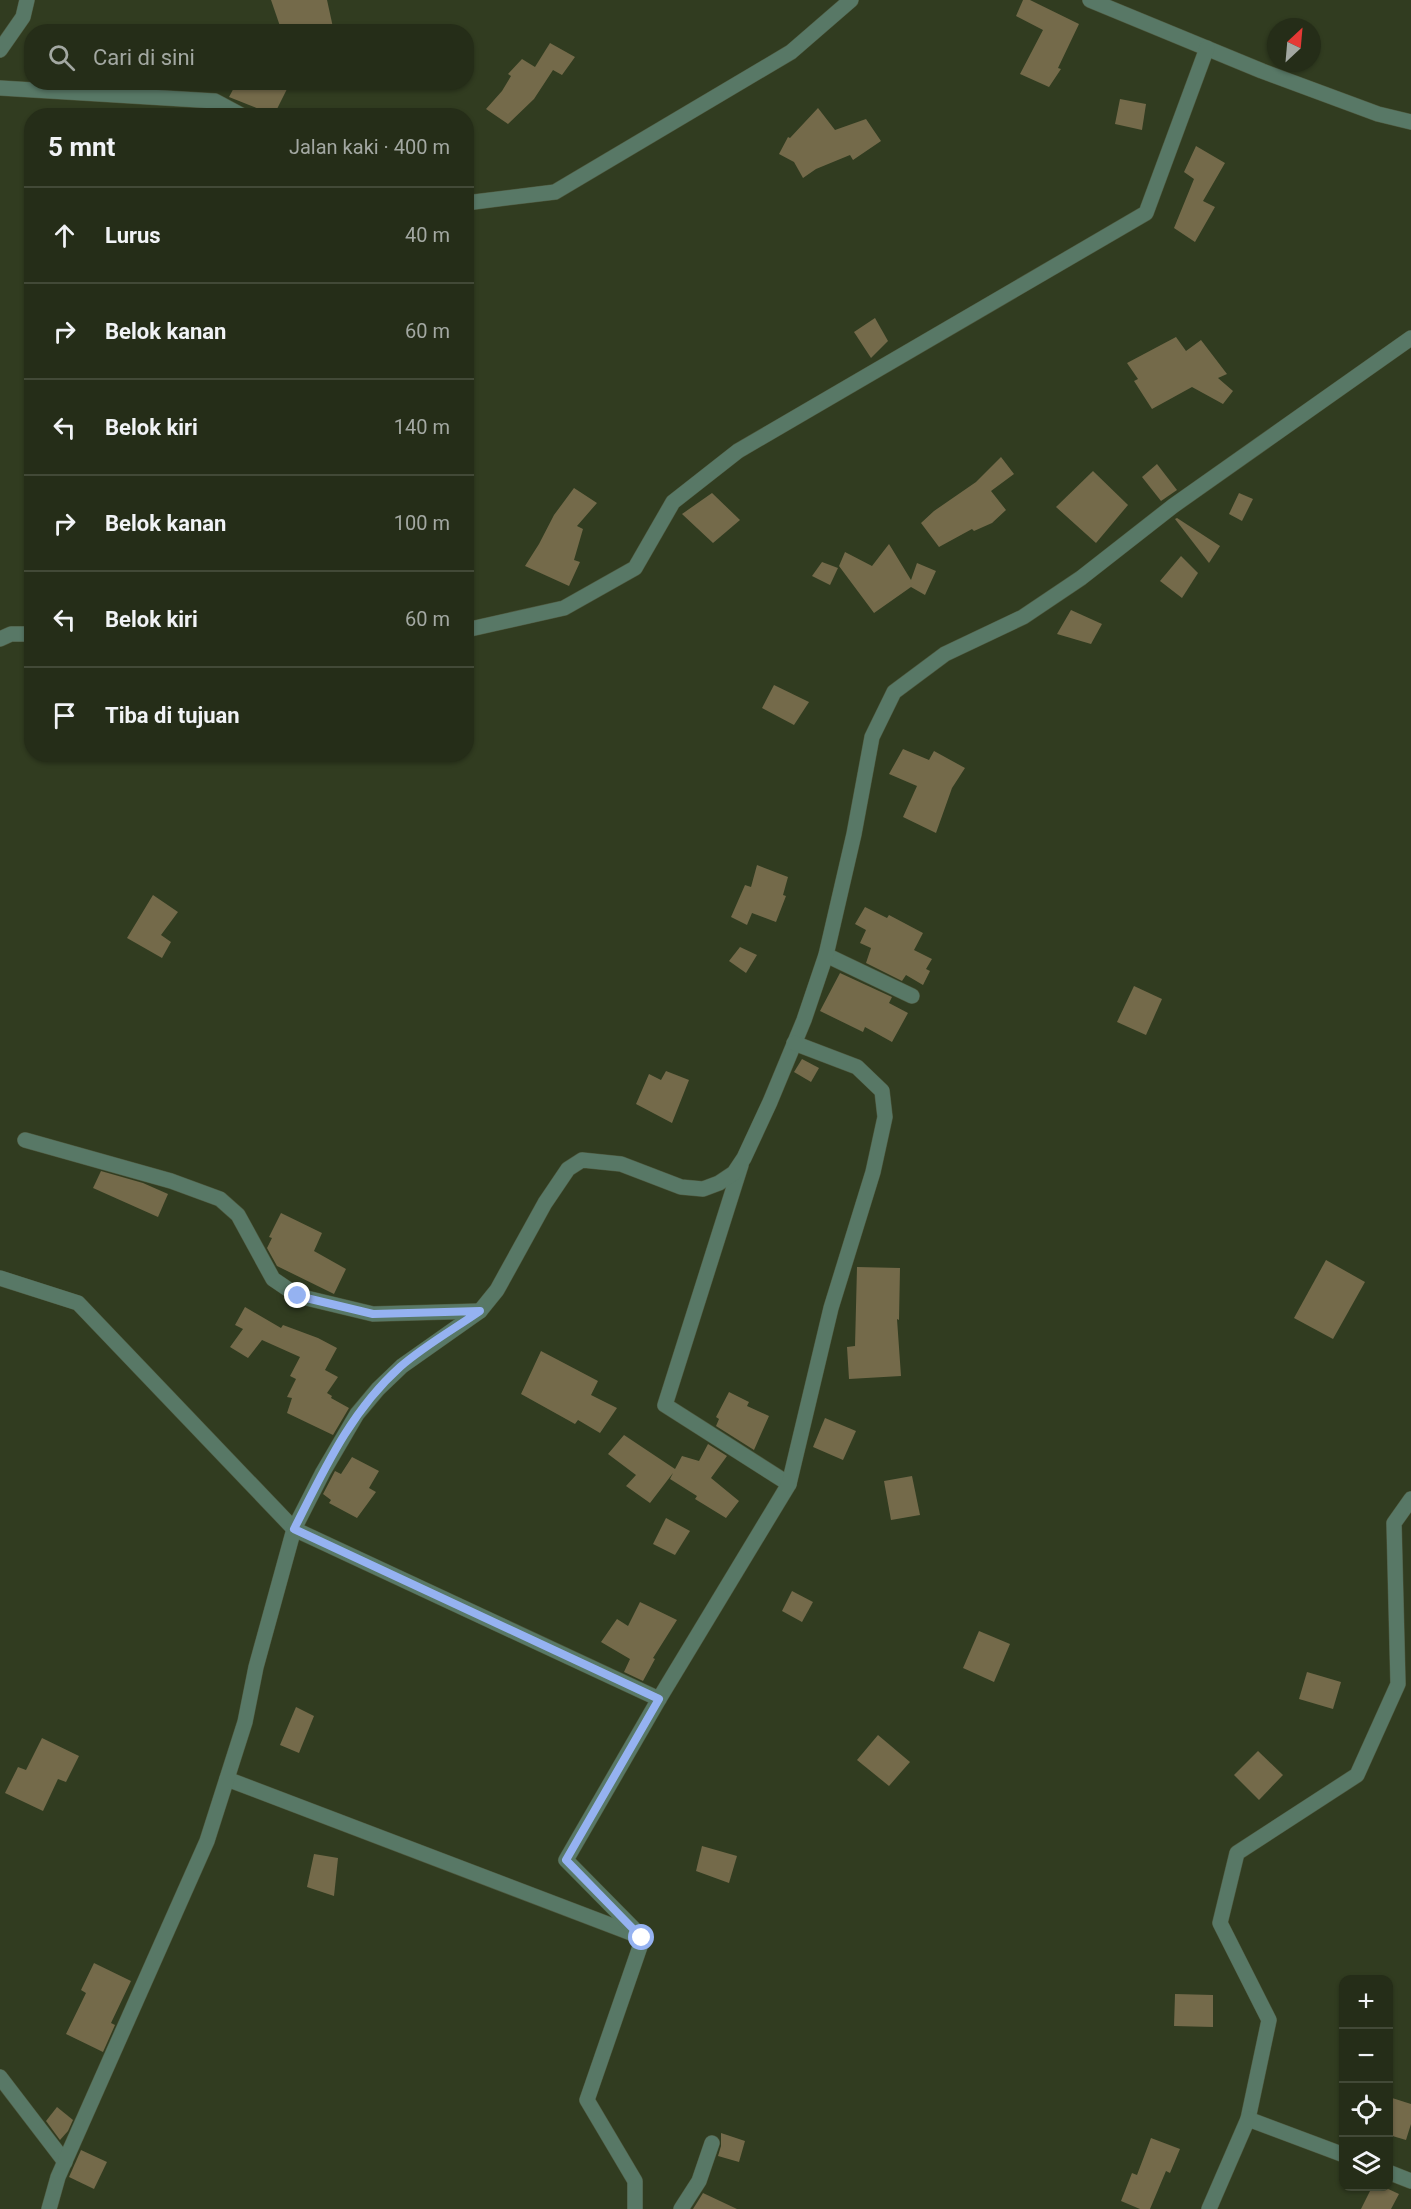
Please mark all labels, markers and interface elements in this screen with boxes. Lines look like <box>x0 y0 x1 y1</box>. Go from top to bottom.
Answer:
north arrow <box>1267 18 1321 72</box>
search box <box>24 24 474 90</box>
icon: search <box>45 41 78 74</box>
text: Cari di sini <box>93 45 195 70</box>
text: 5 mnt <box>48 132 115 162</box>
text: Jalan kaki · 400 m <box>289 135 450 159</box>
icon: ahead <box>48 219 81 252</box>
text: Lurus <box>105 223 161 248</box>
text: 40 m <box>405 223 450 247</box>
icon: right <box>48 315 81 348</box>
text: Belok kanan <box>105 319 226 344</box>
text: 60 m <box>405 319 450 343</box>
icon: left <box>48 411 81 444</box>
text: Belok kiri <box>105 415 198 440</box>
text: 140 m <box>394 415 450 439</box>
icon: right <box>48 507 81 540</box>
text: Belok kanan <box>105 511 226 536</box>
text: 100 m <box>394 511 450 535</box>
icon: left <box>48 603 81 636</box>
text: Belok kiri <box>105 607 198 632</box>
text: 60 m <box>405 607 450 631</box>
icon: arrive <box>48 699 81 732</box>
text: Tiba di tujuan <box>105 703 240 728</box>
route end <box>284 1282 310 1308</box>
route start <box>628 1924 654 1950</box>
map controls <box>1339 1975 1393 2191</box>
button: + <box>1339 1975 1393 2029</box>
button: − <box>1339 2029 1393 2083</box>
button: locate <box>1339 2083 1393 2137</box>
button: layers <box>1339 2137 1393 2191</box>

